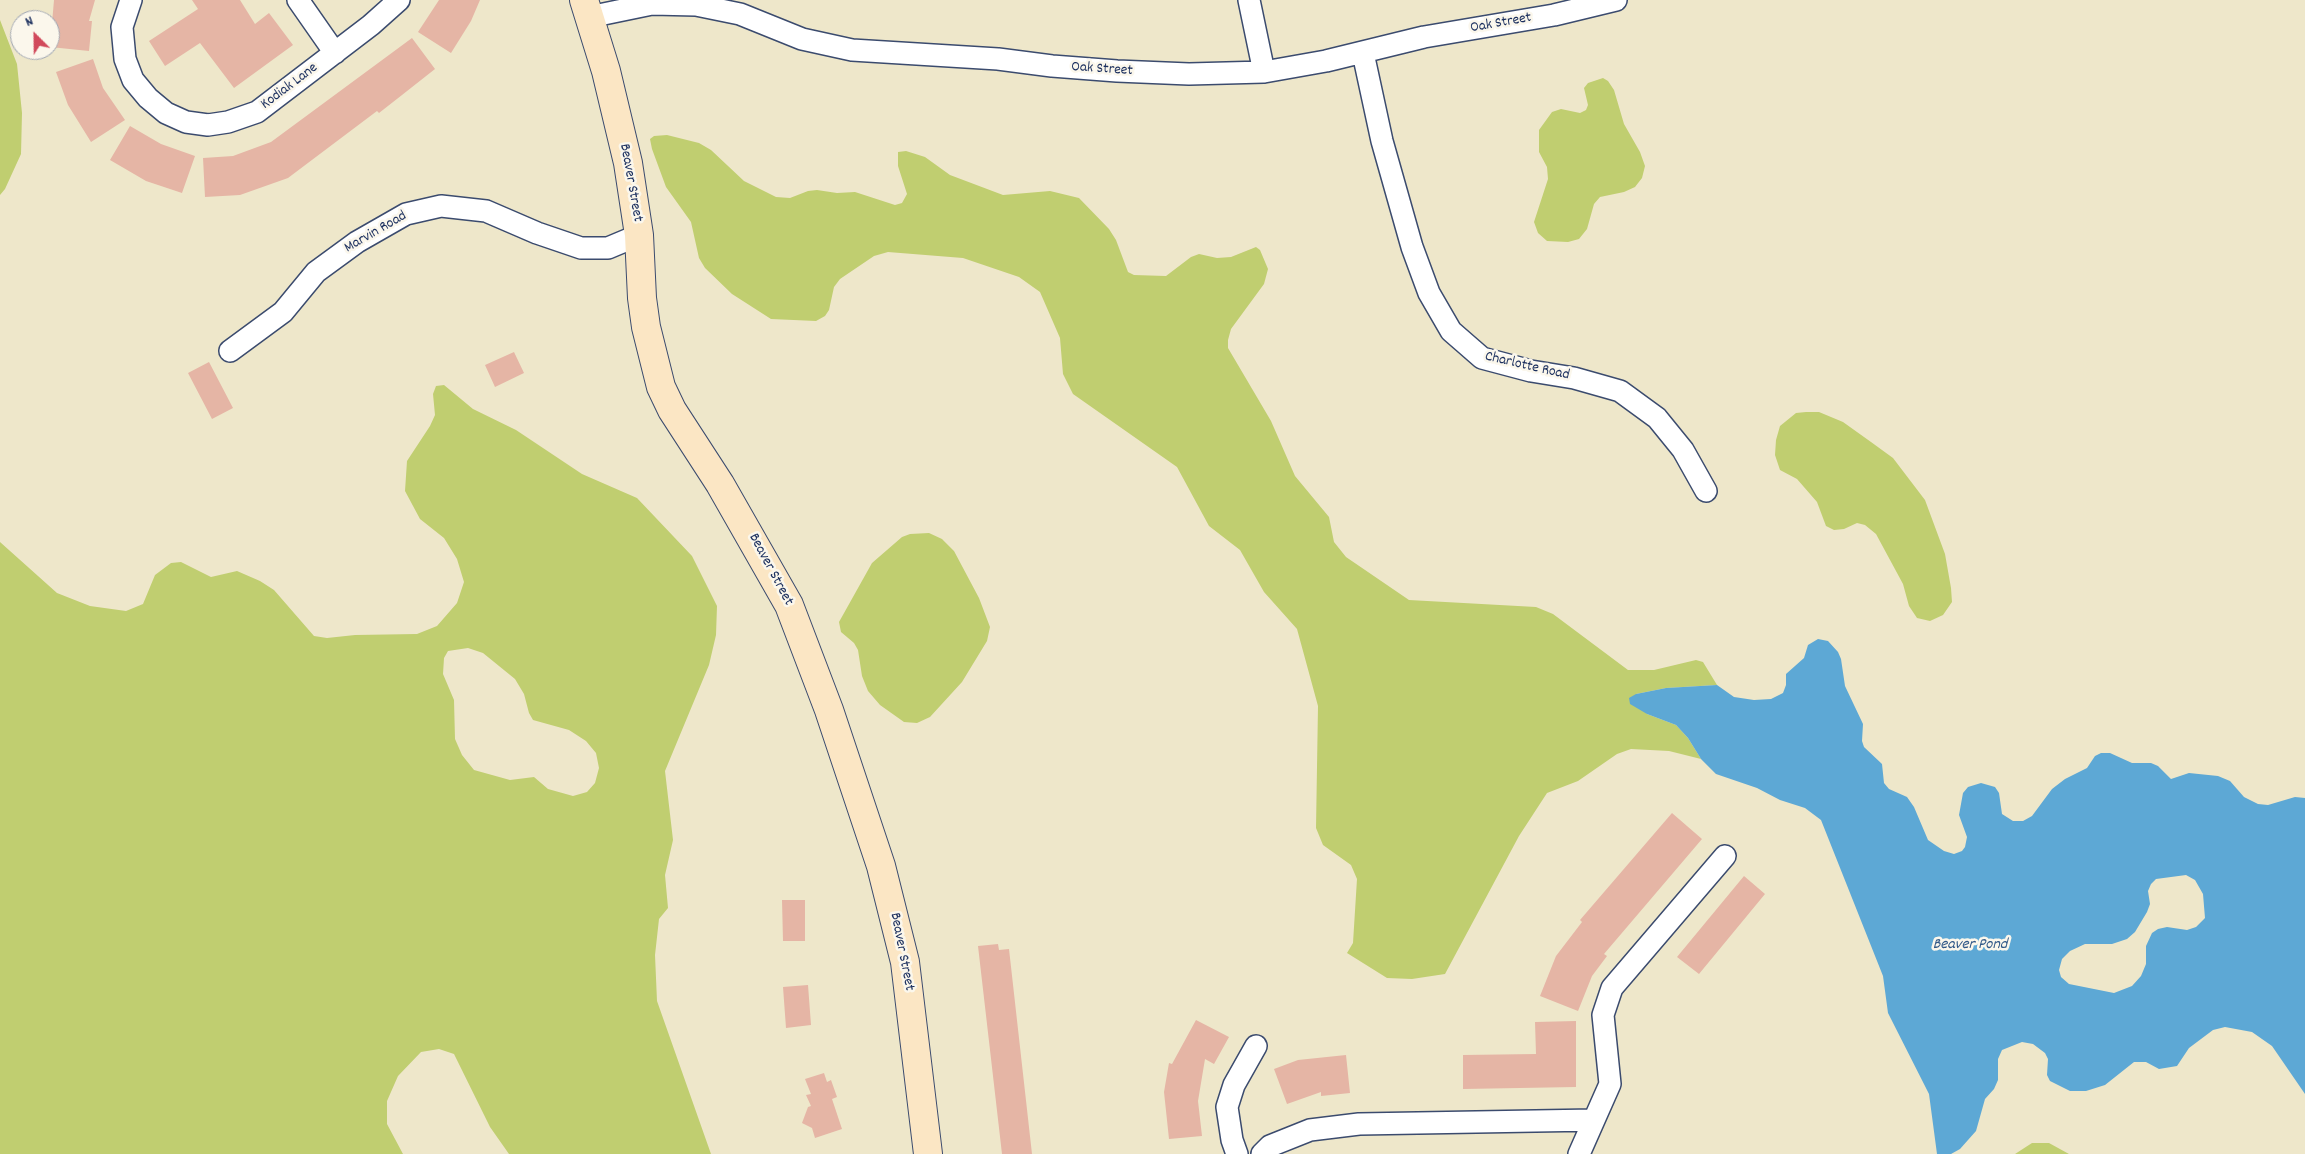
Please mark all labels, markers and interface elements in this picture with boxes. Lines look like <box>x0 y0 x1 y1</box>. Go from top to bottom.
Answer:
north arrow <box>10 10 60 60</box>
street label: Oak Street <box>1469 10 1533 38</box>
text: N <box>22 12 37 33</box>
street label: Oak Street <box>1071 59 1133 81</box>
street label: Kodiak Lane <box>258 60 322 114</box>
street label: Beaver Street <box>614 143 646 223</box>
street label: Marvin Road <box>342 208 410 258</box>
street label: Charlotte Road <box>1483 349 1571 385</box>
street label: Beaver Street <box>743 531 797 609</box>
street label: Beaver Street <box>885 911 917 993</box>
water label: Beaver Pond <box>1933 936 2007 956</box>

